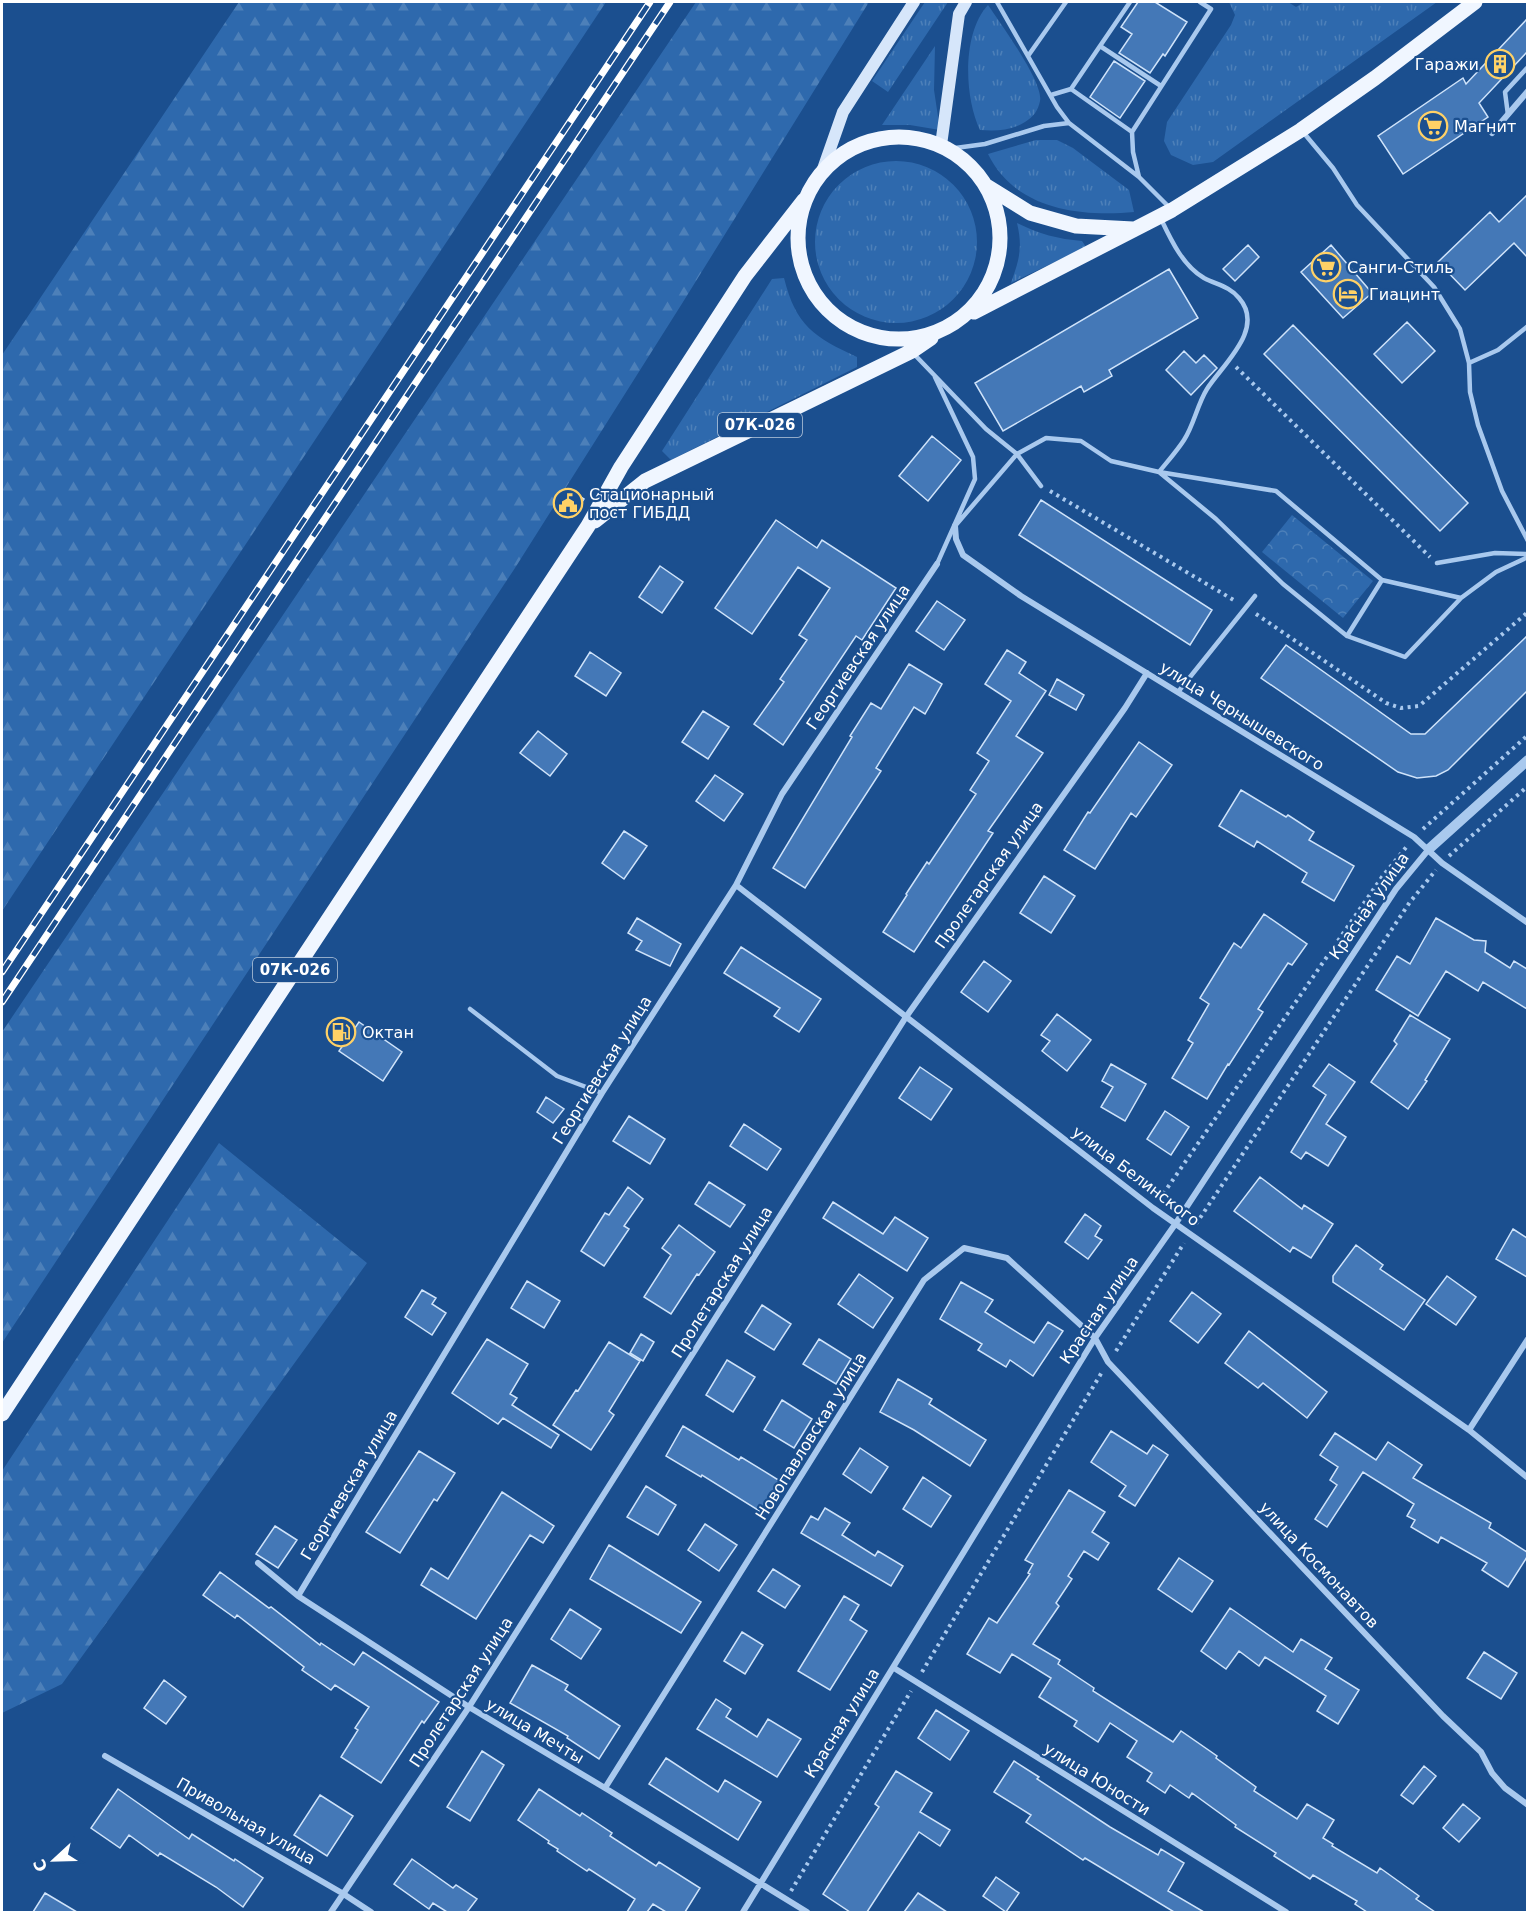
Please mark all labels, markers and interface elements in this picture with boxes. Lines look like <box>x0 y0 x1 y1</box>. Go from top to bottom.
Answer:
building icon: Гаражи <box>1484 48 1516 80</box>
place label: Гаражи <box>1415 55 1479 74</box>
supermarket icon: Магнит <box>1417 110 1449 142</box>
place label: Магнит <box>1454 117 1516 136</box>
supermarket icon: Санги-Стиль <box>1310 251 1342 283</box>
place label: Санги-Стиль <box>1347 258 1454 277</box>
hotel icon: Гиацинт <box>1332 278 1364 310</box>
place label: Гиацинт <box>1369 285 1440 304</box>
road number: 07К-026 <box>718 413 802 437</box>
place label: Стационарный пост ГИБДД <box>589 485 714 522</box>
public building icon: Стационарный пост ГИБДД <box>552 487 584 519</box>
street label: Георгиевская улица <box>802 581 914 733</box>
street label: улица Чернышевского <box>1156 658 1328 774</box>
street label: Пролетарская улица <box>931 798 1047 952</box>
street label: Красная улица <box>1325 849 1413 963</box>
road number: 07К-026 <box>253 958 337 982</box>
street label: Георгиевская улица <box>549 992 655 1148</box>
fuel station icon: Октан <box>325 1016 357 1048</box>
place label: Октан <box>362 1023 414 1042</box>
street label: улица Белинского <box>1069 1122 1203 1230</box>
street label: Пролетарская улица <box>668 1203 776 1361</box>
street label: Красная улица <box>1056 1253 1142 1367</box>
street label: Новопавловская улица <box>752 1349 870 1523</box>
street label: Георгиевская улица <box>297 1407 401 1563</box>
street label: улица Космонавтов <box>1255 1498 1383 1632</box>
street label: Пролетарская улица <box>405 1613 517 1771</box>
street label: Красная улица <box>801 1665 883 1781</box>
street label: улица Мечты <box>483 1694 587 1768</box>
street label: улица Юности <box>1040 1739 1154 1819</box>
street label: Привольная улица <box>173 1773 319 1869</box>
north arrow <box>24 1830 84 1890</box>
text: С <box>30 1856 52 1874</box>

